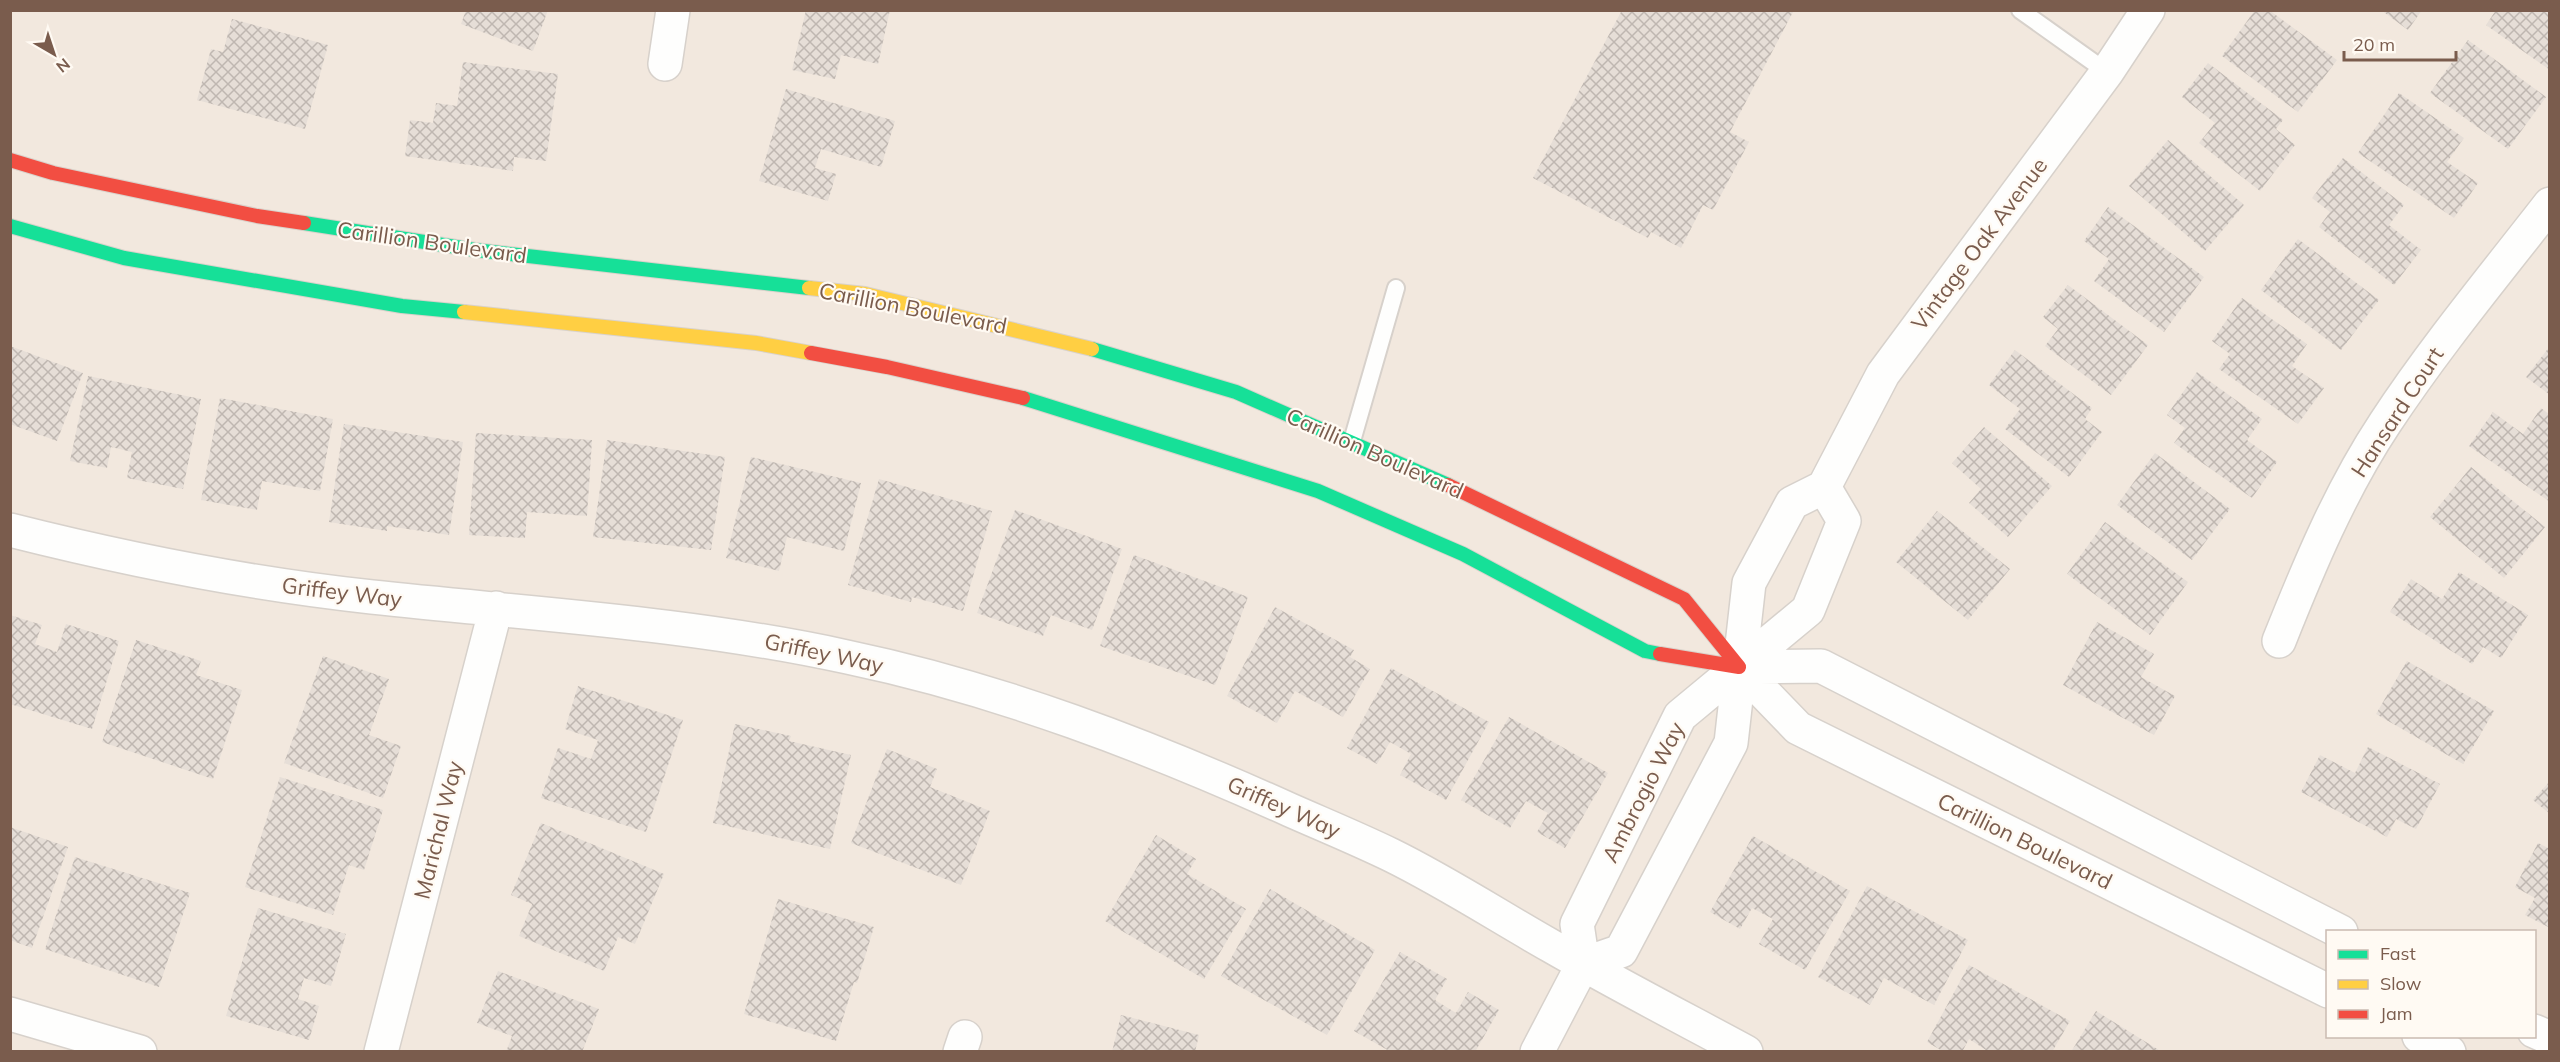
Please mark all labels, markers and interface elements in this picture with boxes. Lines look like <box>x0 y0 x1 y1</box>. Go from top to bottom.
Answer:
north arrow <box>24 24 84 84</box>
scale bar <box>2344 24 2456 62</box>
text: 20 m <box>2353 33 2395 56</box>
text: N <box>52 54 74 77</box>
street label: Vintage Oak Avenue <box>1905 152 2053 336</box>
street label: Carillion Boulevard <box>335 215 529 269</box>
street label: Carillion Boulevard <box>817 276 1009 340</box>
street label: Hansard Court <box>2345 341 2450 482</box>
street label: Carillion Boulevard <box>1282 401 1468 505</box>
street label: Griffey Way <box>280 571 404 613</box>
street label: Griffey Way <box>762 627 886 679</box>
street label: Ambrogio Way <box>1596 717 1691 867</box>
street label: Marichal Way <box>407 758 469 902</box>
street label: Griffey Way <box>1223 770 1345 844</box>
street label: Carillion Boulevard <box>1933 787 2117 895</box>
legend <box>2326 930 2536 1038</box>
text: Fast <box>2380 942 2416 965</box>
text: Slow <box>2380 972 2422 995</box>
text: Jam <box>2380 1002 2413 1025</box>

